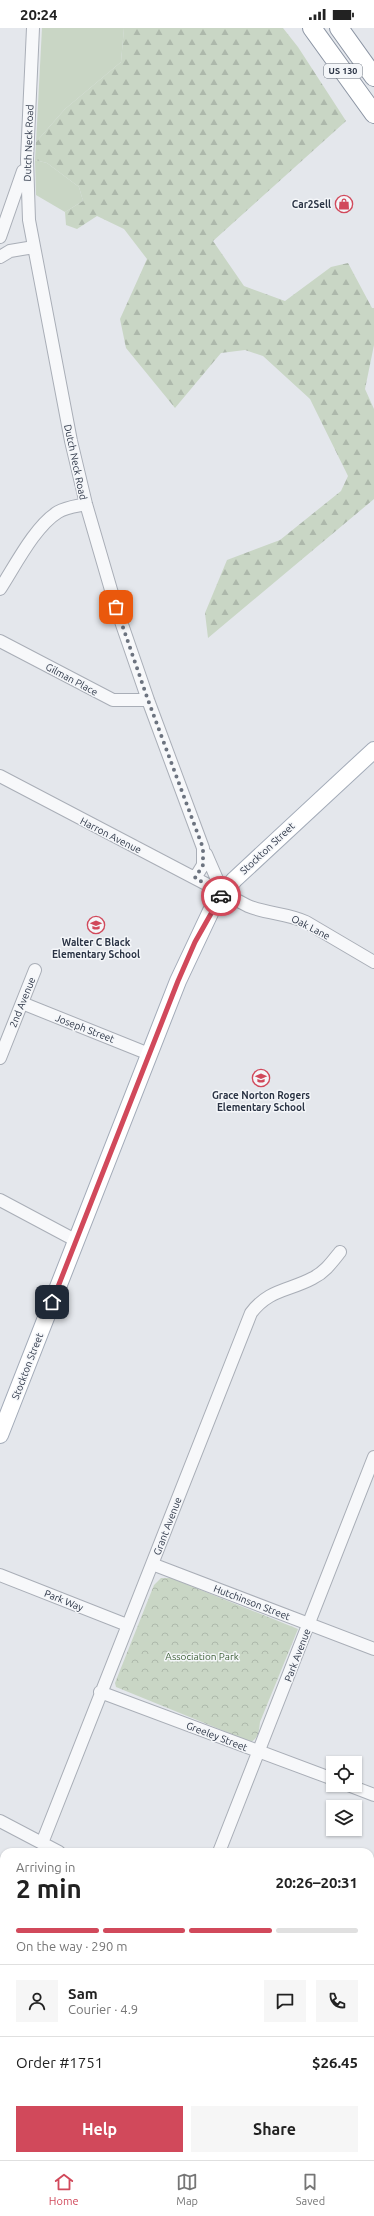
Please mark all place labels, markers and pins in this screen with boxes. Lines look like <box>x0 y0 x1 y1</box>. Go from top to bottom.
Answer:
shop icon: Car2Sell <box>334 194 354 214</box>
place label: Car2Sell <box>292 199 331 210</box>
pin <box>99 590 133 624</box>
school or university icon: Walter C Black Elementary School <box>86 915 106 935</box>
place label: Walter C Black Elementary School <box>52 937 140 960</box>
school or university icon: Grace Norton Rogers Elementary School <box>251 1068 271 1088</box>
place label: Grace Norton Rogers Elementary School <box>212 1090 310 1113</box>
pin <box>35 1285 69 1319</box>

